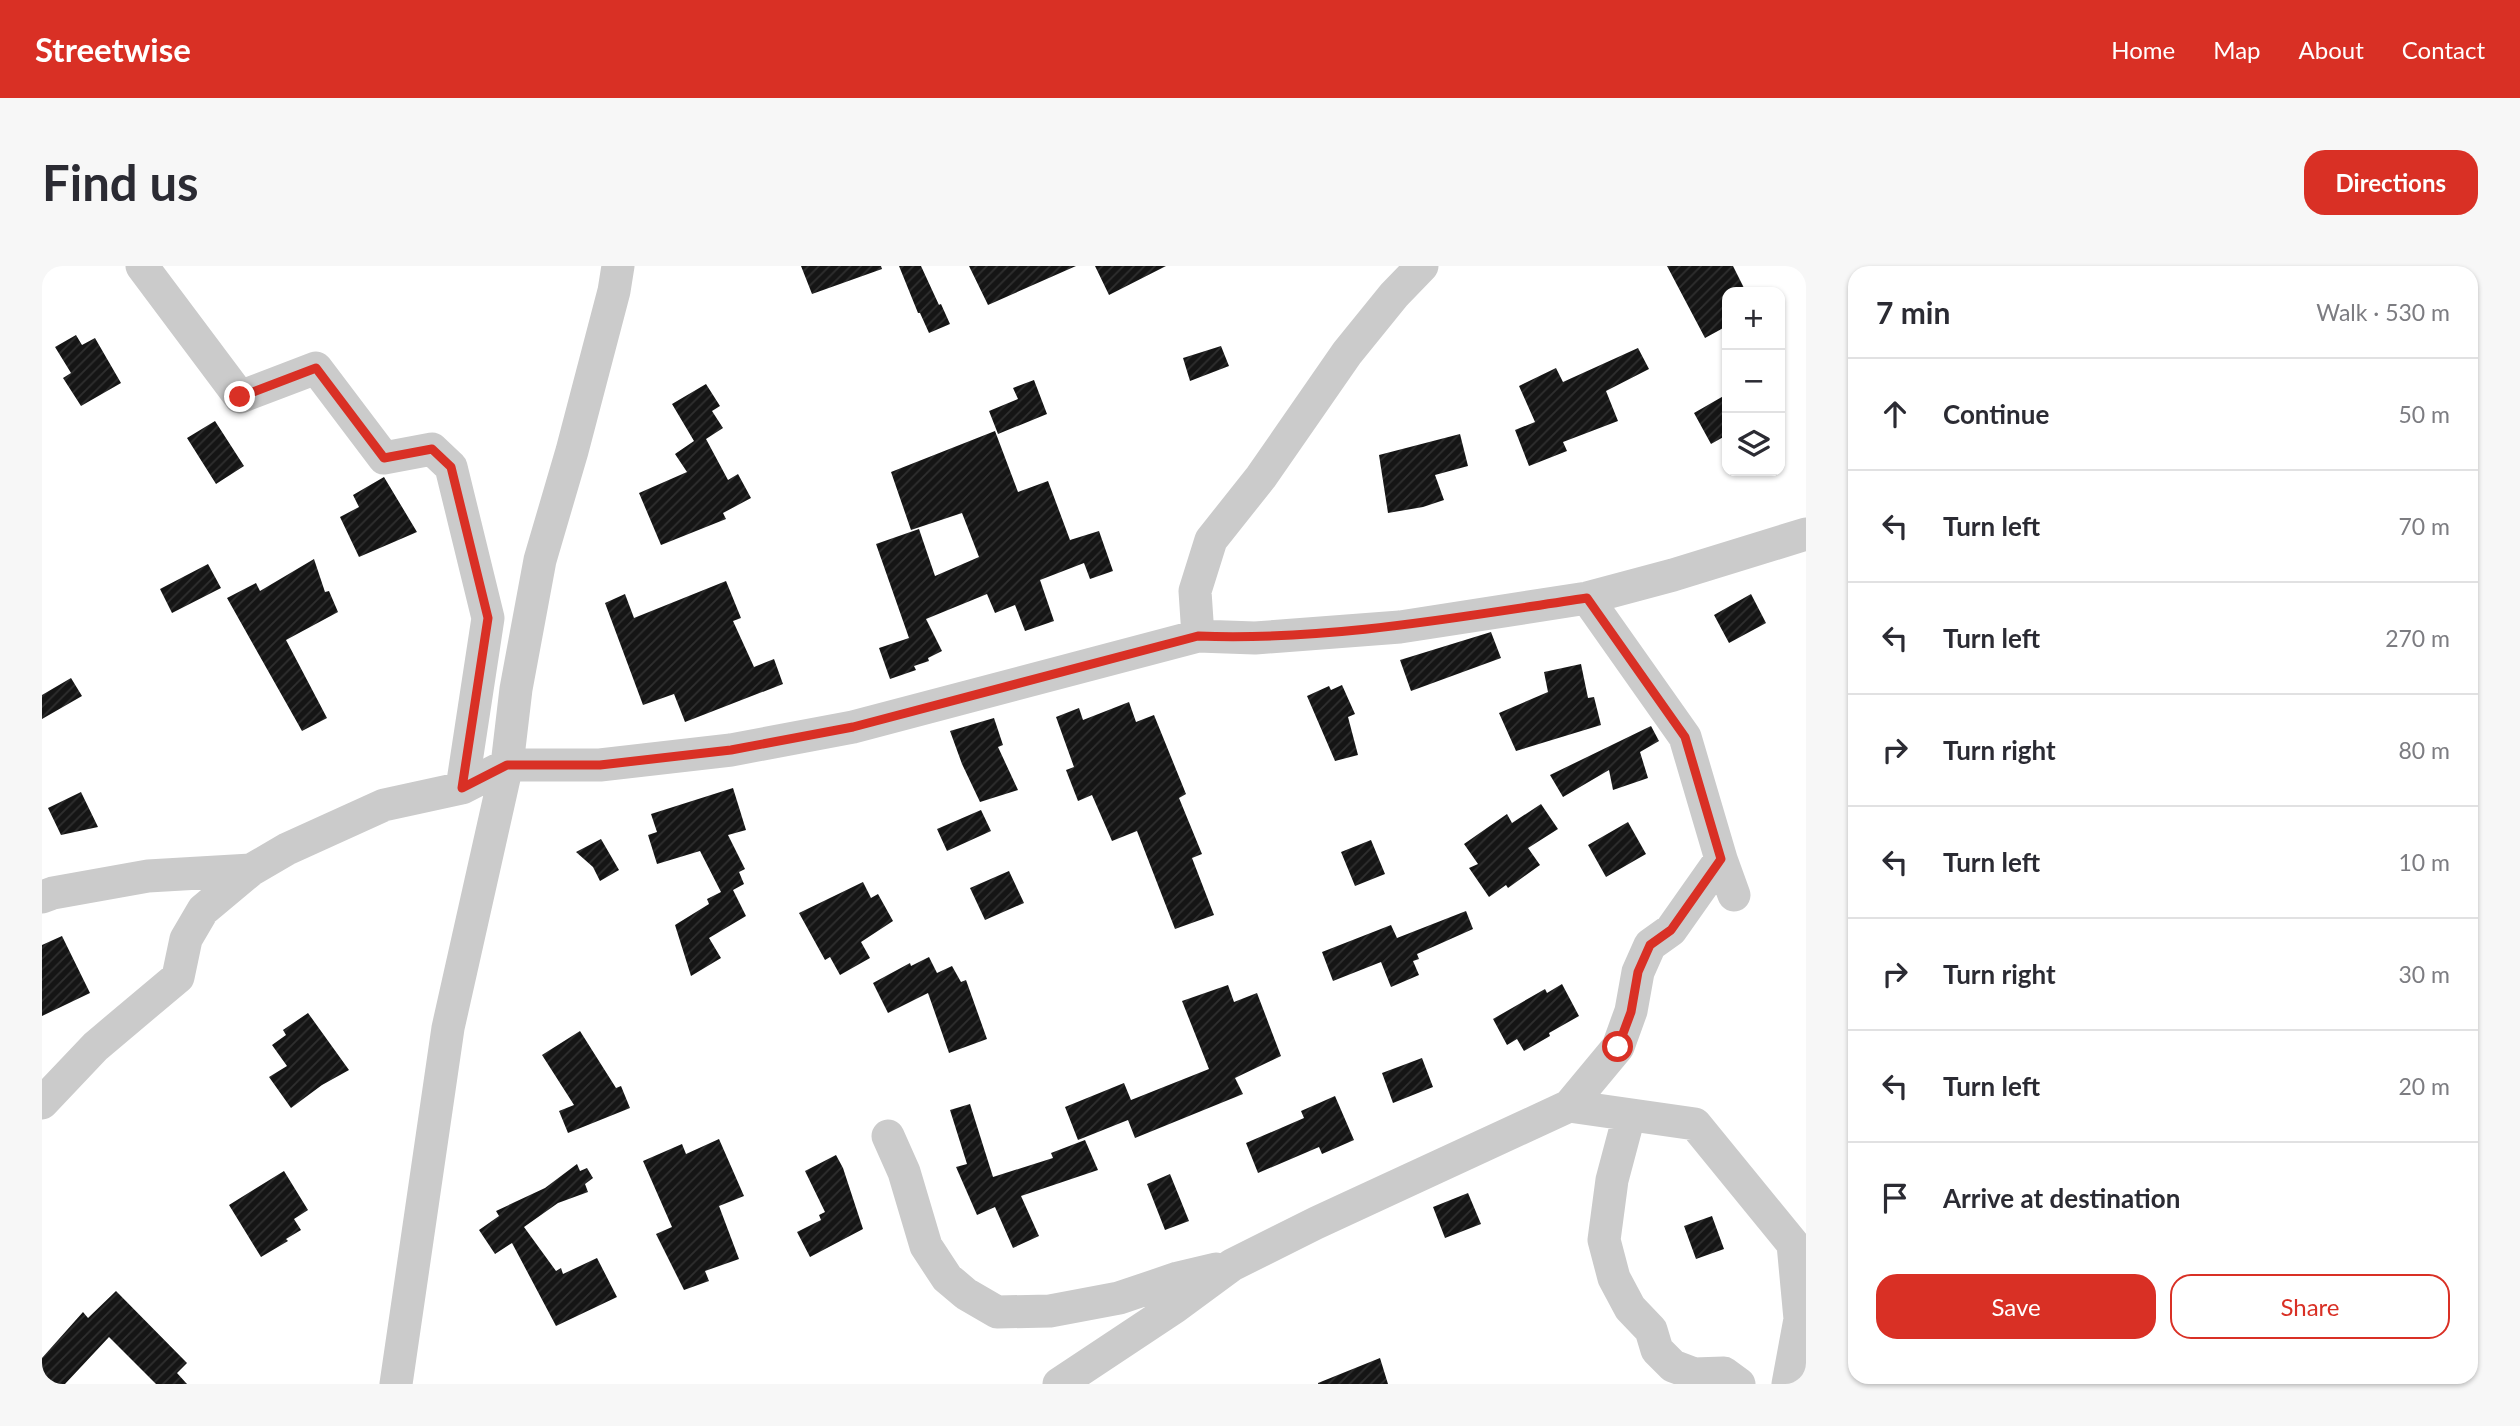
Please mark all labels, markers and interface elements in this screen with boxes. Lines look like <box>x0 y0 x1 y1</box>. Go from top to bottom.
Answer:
text: Streetwise <box>35 29 191 69</box>
text: Home <box>2111 35 2175 64</box>
text: Map <box>2213 35 2261 64</box>
text: About <box>2299 35 2364 64</box>
text: Contact <box>2402 35 2485 64</box>
button: Directions <box>2304 150 2478 215</box>
text: Find us <box>42 153 199 211</box>
map controls <box>1722 287 1785 476</box>
button: + <box>1722 287 1785 350</box>
text: 7 min <box>1876 294 1950 330</box>
text: Walk · 530 m <box>2316 298 2450 326</box>
button: − <box>1722 350 1785 413</box>
route end <box>224 381 255 412</box>
icon: ahead <box>1876 395 1914 433</box>
text: Continue <box>1943 398 2049 430</box>
text: 50 m <box>2399 400 2450 428</box>
button: layers <box>1722 413 1785 476</box>
icon: left <box>1876 507 1914 545</box>
text: Turn left <box>1943 510 2040 542</box>
text: 70 m <box>2399 512 2450 540</box>
icon: left <box>1876 619 1914 657</box>
text: Turn left <box>1943 622 2040 654</box>
text: 270 m <box>2385 624 2450 652</box>
icon: right <box>1876 731 1914 769</box>
text: Turn right <box>1943 734 2056 766</box>
text: 80 m <box>2399 736 2450 764</box>
icon: left <box>1876 843 1914 881</box>
text: Turn left <box>1943 846 2040 878</box>
text: 10 m <box>2399 848 2450 876</box>
icon: right <box>1876 955 1914 993</box>
text: Turn right <box>1943 958 2056 990</box>
text: 30 m <box>2399 960 2450 988</box>
route start <box>1602 1031 1633 1062</box>
icon: left <box>1876 1067 1914 1105</box>
text: Turn left <box>1943 1070 2040 1102</box>
text: 20 m <box>2399 1072 2450 1100</box>
icon: arrive <box>1876 1179 1914 1217</box>
text: Arrive at destination <box>1943 1182 2180 1214</box>
button: Save <box>1876 1274 2156 1339</box>
button: Share <box>2170 1274 2450 1339</box>

